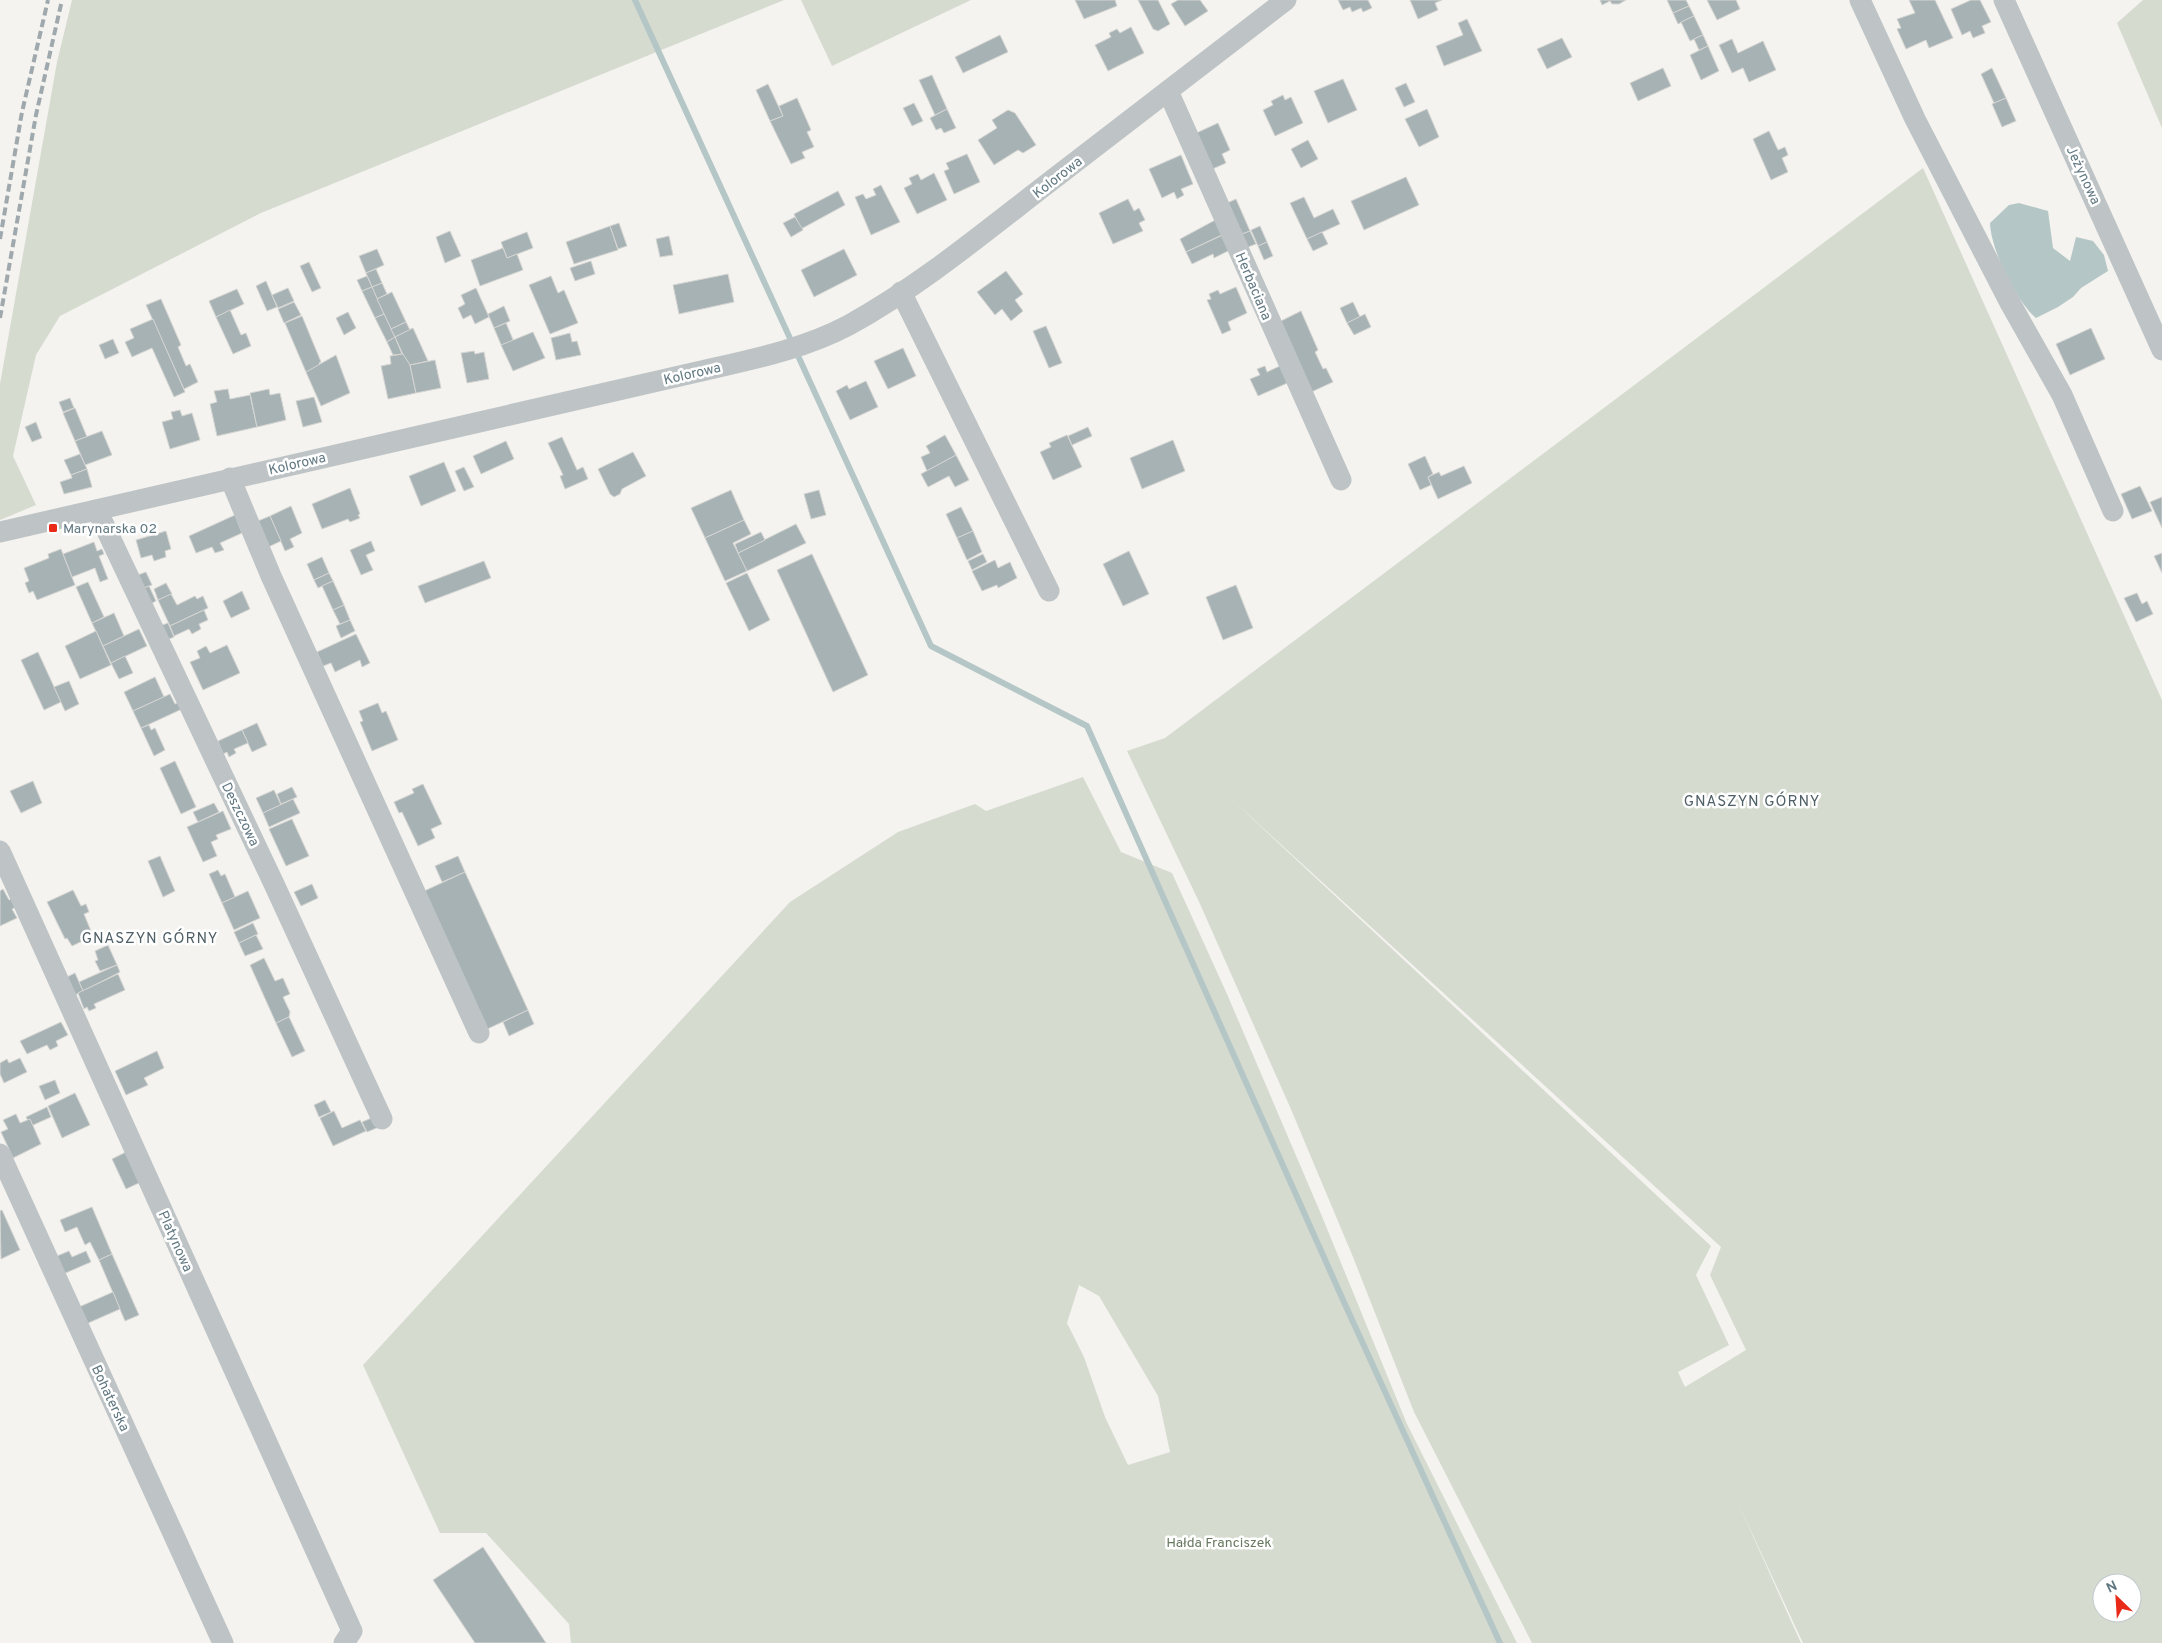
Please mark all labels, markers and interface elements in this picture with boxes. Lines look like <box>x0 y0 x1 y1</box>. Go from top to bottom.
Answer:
street label: Jeżynowa <box>2062 144 2104 208</box>
street label: Kolorowa <box>1030 154 1086 203</box>
street label: Herbaciana <box>1231 250 1274 323</box>
street label: Kolorowa <box>662 360 723 389</box>
street label: Kolorowa <box>267 450 328 479</box>
place label: Marynarska 02 <box>63 521 157 538</box>
marker: Marynarska 02 <box>47 522 59 534</box>
street label: Deszczowa <box>217 780 262 849</box>
district label: GNASZYN GÓRNY <box>1684 791 1820 812</box>
district label: GNASZYN GÓRNY <box>82 928 218 949</box>
street label: Platynowa <box>154 1208 196 1275</box>
street label: Bohaterska <box>87 1363 132 1435</box>
park label: Hałda Franciszek <box>1166 1535 1272 1552</box>
north arrow <box>2092 1573 2142 1623</box>
text: N <box>2104 1578 2120 1597</box>

